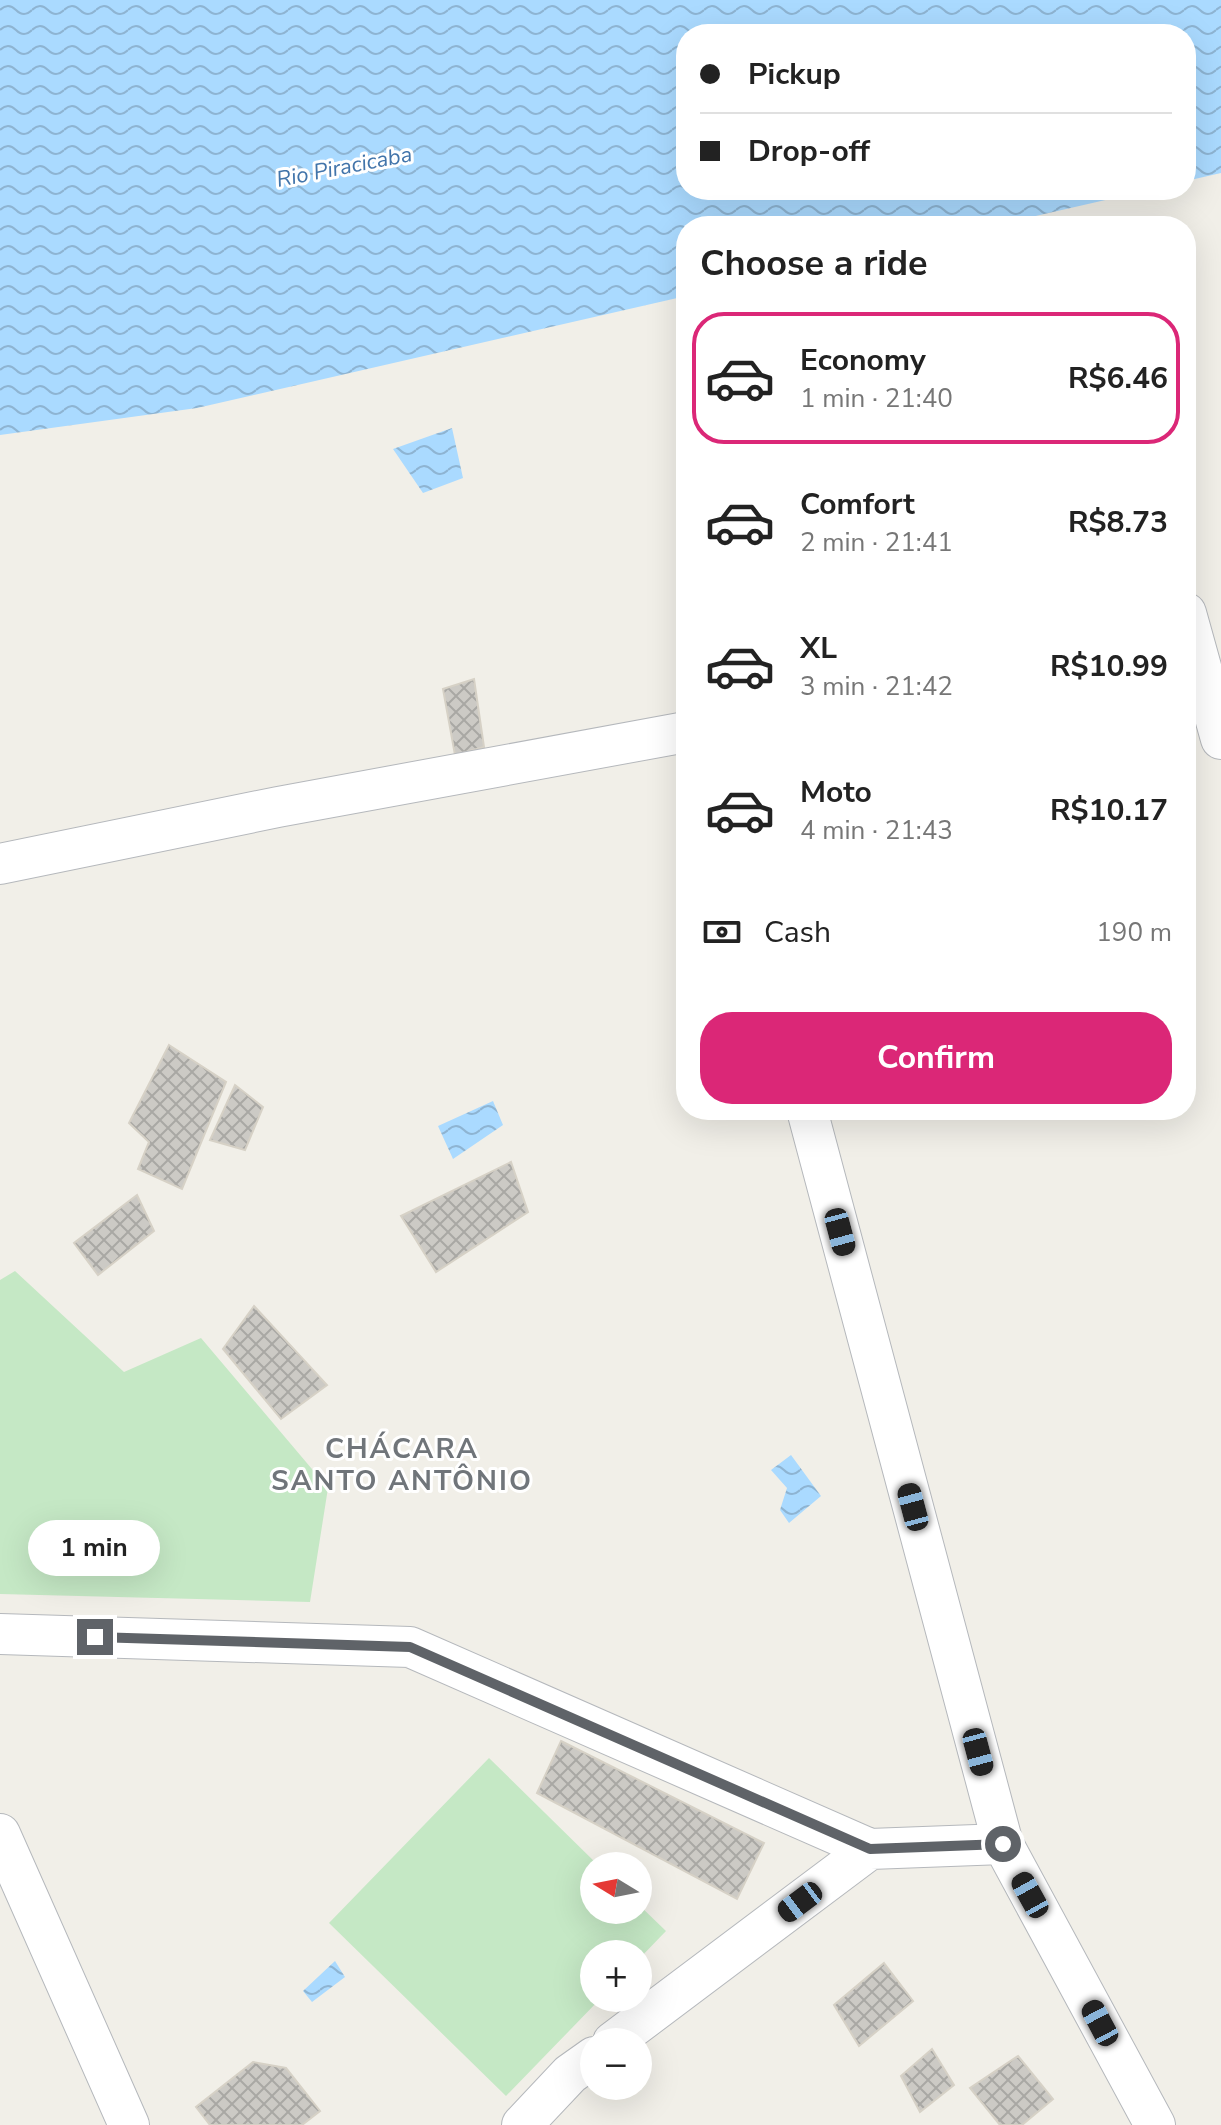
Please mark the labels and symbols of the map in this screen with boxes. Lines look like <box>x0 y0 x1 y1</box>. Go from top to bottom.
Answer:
water label: Rio Piracicaba <box>274 139 415 195</box>
car <box>822 1206 858 1258</box>
district label: CHÁCARA SANTO ANTÔNIO <box>271 1430 533 1500</box>
car <box>895 1481 931 1533</box>
callout: 1 min <box>29 1521 161 1577</box>
route end <box>77 1619 113 1655</box>
car <box>960 1726 996 1778</box>
route start <box>985 1826 1021 1862</box>
north arrow <box>580 1852 652 1924</box>
car <box>1008 1868 1052 1922</box>
car <box>774 1878 826 1926</box>
car <box>1078 1996 1122 2050</box>

